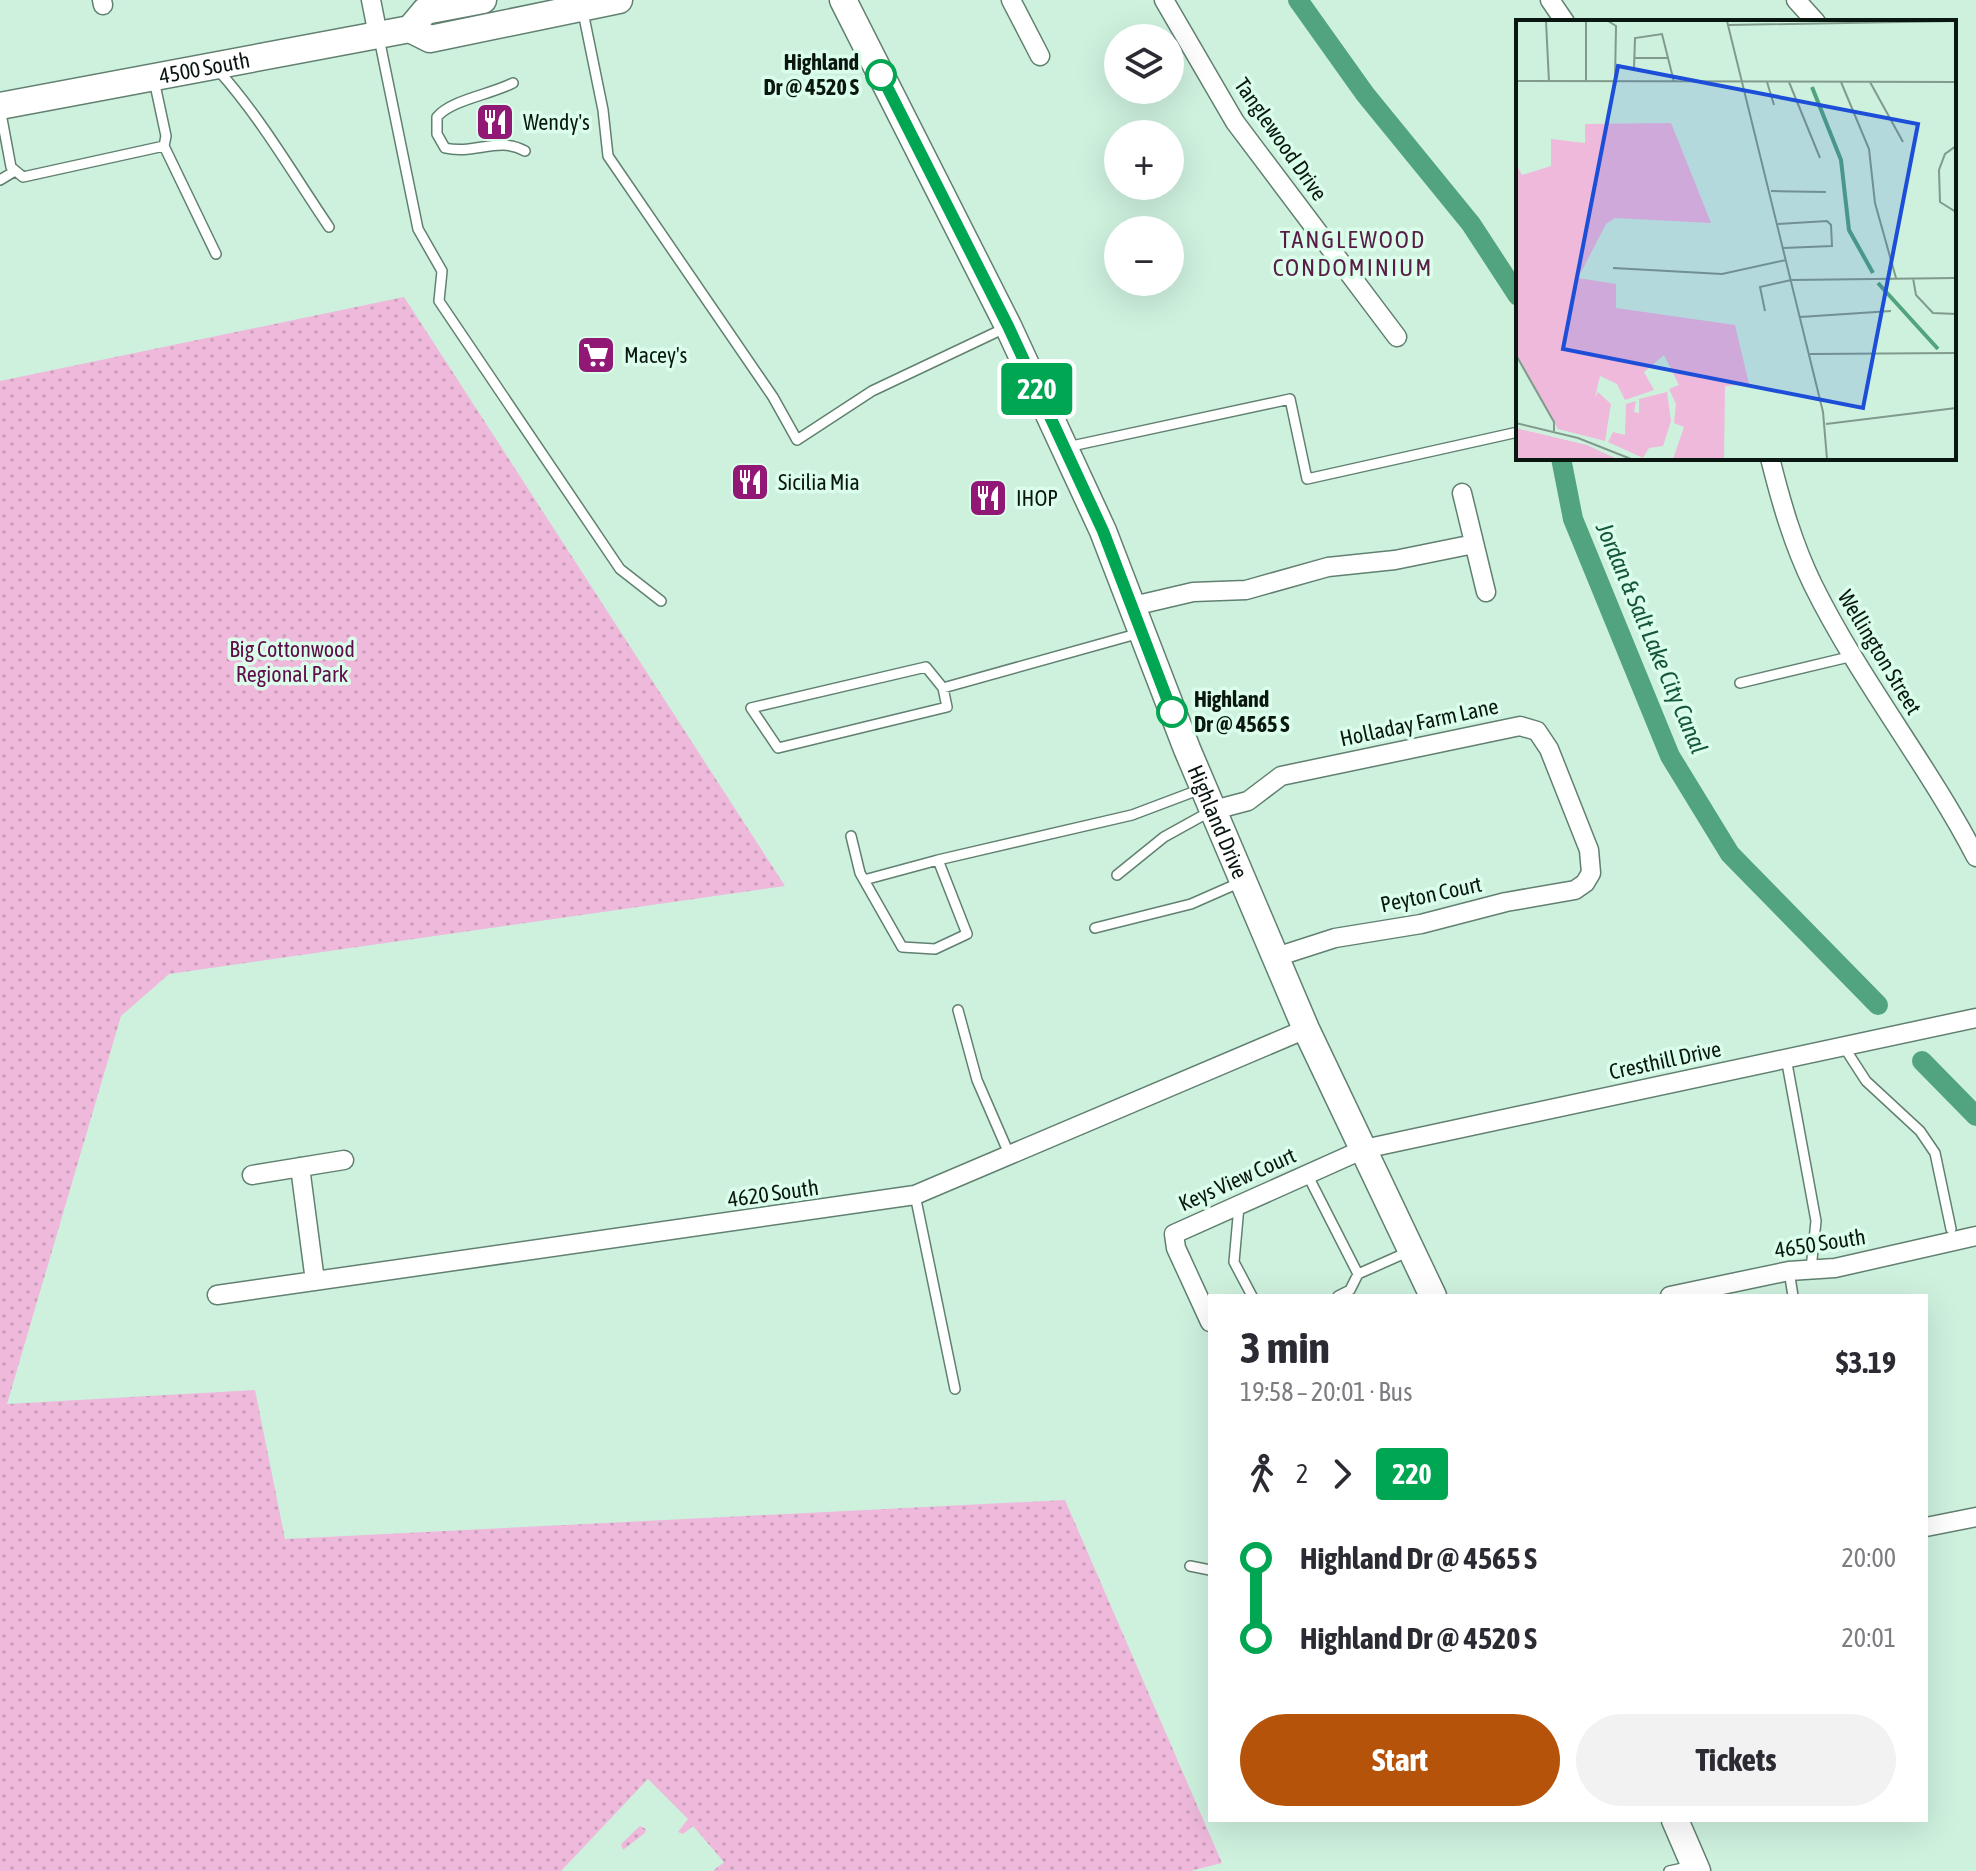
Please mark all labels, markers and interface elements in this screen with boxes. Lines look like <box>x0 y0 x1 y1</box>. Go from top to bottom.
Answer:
inset map <box>1516 20 1956 460</box>
map controls <box>1104 24 1184 296</box>
button: layers <box>1104 24 1184 104</box>
street label: 4500 South <box>157 46 252 89</box>
place label: Highland Dr @ 4520 S <box>763 49 859 100</box>
marker: Highland Dr @ 4520 S <box>866 60 896 90</box>
street label: Tanglewood Drive <box>1229 73 1333 205</box>
restaurant icon: Wendy's <box>474 101 516 143</box>
place label: Wendy's <box>523 109 590 135</box>
button: + <box>1104 120 1184 200</box>
button: − <box>1104 216 1184 296</box>
district label: TANGLEWOOD CONDOMINIUM <box>1273 226 1433 281</box>
supermarket icon: Macey's <box>575 334 617 376</box>
place label: Macey's <box>624 342 688 368</box>
line badge: 220 <box>991 363 1083 415</box>
text: 220 <box>1017 373 1057 405</box>
restaurant icon: Sicilia Mia <box>729 461 771 503</box>
place label: Sicilia Mia <box>778 469 860 495</box>
restaurant icon: IHOP <box>967 477 1009 519</box>
place label: IHOP <box>1016 485 1058 511</box>
water label: Jordan & Salt Lake City Canal <box>1591 517 1713 758</box>
street label: Wellington Street <box>1833 585 1927 719</box>
park label: Big Cottonwood Regional Park <box>229 636 355 687</box>
place label: Highland Dr @ 4565 S <box>1194 686 1290 737</box>
street label: Holladay Farm Lane <box>1337 693 1501 751</box>
marker: Highland Dr @ 4565 S <box>1157 697 1187 727</box>
street label: Highland Drive <box>1182 761 1254 883</box>
street label: Peyton Court <box>1378 871 1484 917</box>
street label: Cresthill Drive <box>1607 1035 1723 1085</box>
street label: Keys View Court <box>1175 1142 1299 1216</box>
street label: 4620 South <box>726 1174 820 1212</box>
street label: 4650 South <box>1773 1223 1867 1263</box>
text: 3 min <box>1240 1322 1330 1372</box>
text: $3.19 <box>1836 1345 1896 1379</box>
text: 19:58 – 20:01 · Bus <box>1240 1377 1412 1407</box>
icon: walk <box>1240 1452 1284 1496</box>
icon: forward <box>1320 1452 1364 1496</box>
text: 220 <box>1392 1458 1432 1490</box>
text: 2 <box>1296 1459 1308 1489</box>
text: Highland Dr @ 4565 S <box>1300 1541 1537 1575</box>
text: 20:00 <box>1841 1543 1896 1573</box>
text: Highland Dr @ 4520 S <box>1300 1621 1537 1655</box>
text: 20:01 <box>1841 1623 1896 1653</box>
button: Start <box>1240 1714 1560 1806</box>
button: Tickets <box>1576 1714 1896 1806</box>

